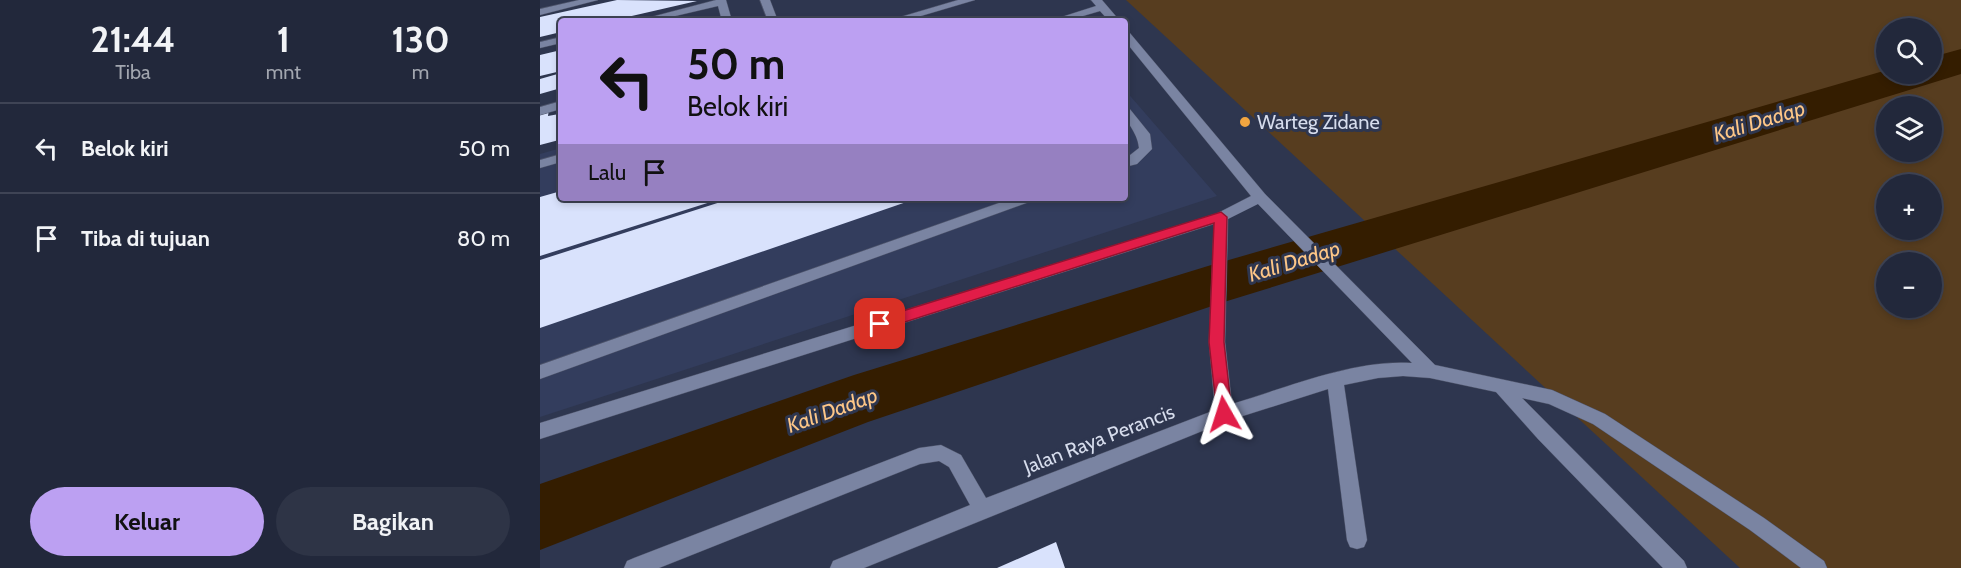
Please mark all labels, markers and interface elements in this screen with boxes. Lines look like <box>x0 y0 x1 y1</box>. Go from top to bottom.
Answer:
text: 21:44 <box>90 17 175 61</box>
text: 1 <box>277 17 290 61</box>
text: 130 <box>391 17 450 61</box>
map controls <box>1876 18 1942 318</box>
button: search <box>1876 18 1942 84</box>
text: 50 m <box>687 38 785 90</box>
icon: left <box>588 42 666 120</box>
text: Tiba <box>115 60 151 84</box>
text: mnt <box>266 60 301 84</box>
text: m <box>412 60 429 84</box>
text: Belok kiri <box>687 90 788 123</box>
water label: Kali Dadap <box>1710 95 1808 147</box>
button: layers <box>1876 96 1942 162</box>
place label: Warteg Zidane <box>1257 110 1380 134</box>
marker: Warteg Zidane <box>1238 115 1252 129</box>
icon: left <box>30 132 63 165</box>
text: Belok kiri <box>81 135 168 162</box>
text: 50 m <box>458 135 510 162</box>
icon: arrive <box>638 156 671 189</box>
text: Lalu <box>588 159 626 186</box>
button: + <box>1876 174 1942 240</box>
icon: arrive <box>30 222 63 255</box>
text: Tiba di tujuan <box>81 225 210 252</box>
text: 80 m <box>457 225 510 252</box>
water label: Kali Dadap <box>1245 235 1343 287</box>
button: − <box>1876 252 1942 318</box>
pin <box>854 298 905 349</box>
icon: arrive <box>863 307 896 340</box>
water label: Kali Dadap <box>783 382 881 438</box>
position arrow <box>1192 382 1256 446</box>
street label: Jalan Raya Perancis <box>1019 399 1178 479</box>
button: Keluar <box>30 487 264 556</box>
button: Bagikan <box>276 487 510 556</box>

